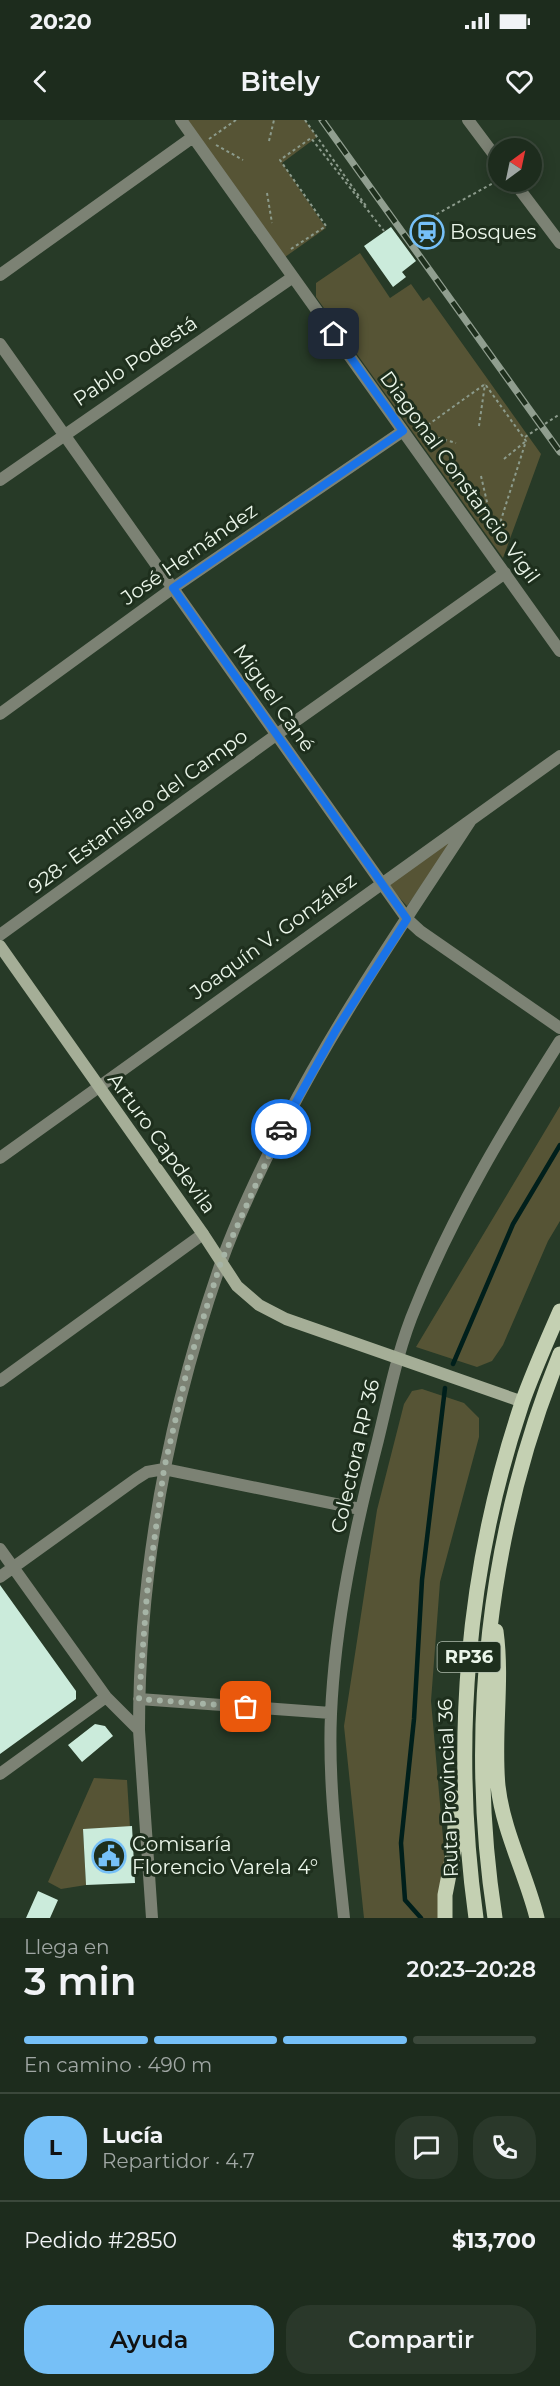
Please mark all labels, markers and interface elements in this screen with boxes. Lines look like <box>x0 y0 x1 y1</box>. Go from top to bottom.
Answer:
text: 20:20 <box>30 8 92 35</box>
icon: back <box>24 65 57 98</box>
text: Bitely <box>240 65 320 98</box>
icon: heart <box>503 65 536 98</box>
north arrow <box>488 138 542 192</box>
map controls <box>488 138 542 192</box>
station icon: Bosques <box>409 214 445 250</box>
place label: Bosques <box>450 220 536 244</box>
pin <box>308 308 359 359</box>
street label: Pablo Podestá <box>69 311 201 411</box>
icon: home <box>317 317 350 350</box>
street label: Diagonal Constancio Vigil <box>375 366 545 588</box>
street label: José Hernández <box>116 498 262 610</box>
street label: Miguel Cané <box>228 640 320 756</box>
street label: 928- Estanislao del Campo <box>24 723 252 899</box>
street label: Joaquín V. González <box>185 868 361 1005</box>
street label: Arturo Capdevila <box>103 1068 221 1218</box>
courier <box>251 1099 311 1159</box>
icon: car <box>265 1113 298 1146</box>
street label: Colectora RP 36 <box>326 1377 384 1535</box>
road number: RP36 <box>438 1642 500 1672</box>
pin <box>220 1681 271 1732</box>
icon: bag <box>229 1690 262 1723</box>
street label: Ruta Provincial 36 <box>433 1698 463 1878</box>
place label: Comisaría Florencio Varela 4° <box>132 1832 318 1879</box>
public building icon: Comisaría Florencio Varela 4° <box>91 1838 127 1874</box>
text: Llega en <box>24 1935 110 1959</box>
text: 20:23–20:28 <box>407 1956 536 1983</box>
text: 3 min <box>24 1957 137 2005</box>
text: En camino · 490 m <box>24 2053 212 2077</box>
button: chat <box>395 2116 458 2179</box>
button: phone <box>473 2116 536 2179</box>
text: Lucía <box>102 2122 163 2149</box>
text: L <box>49 2134 62 2161</box>
text: Repartidor · 4.7 <box>102 2149 255 2173</box>
text: Pedido #2850 <box>24 2227 177 2254</box>
text: $13,700 <box>452 2227 536 2254</box>
button: Ayuda <box>24 2305 274 2374</box>
button: Compartir <box>286 2305 536 2374</box>

